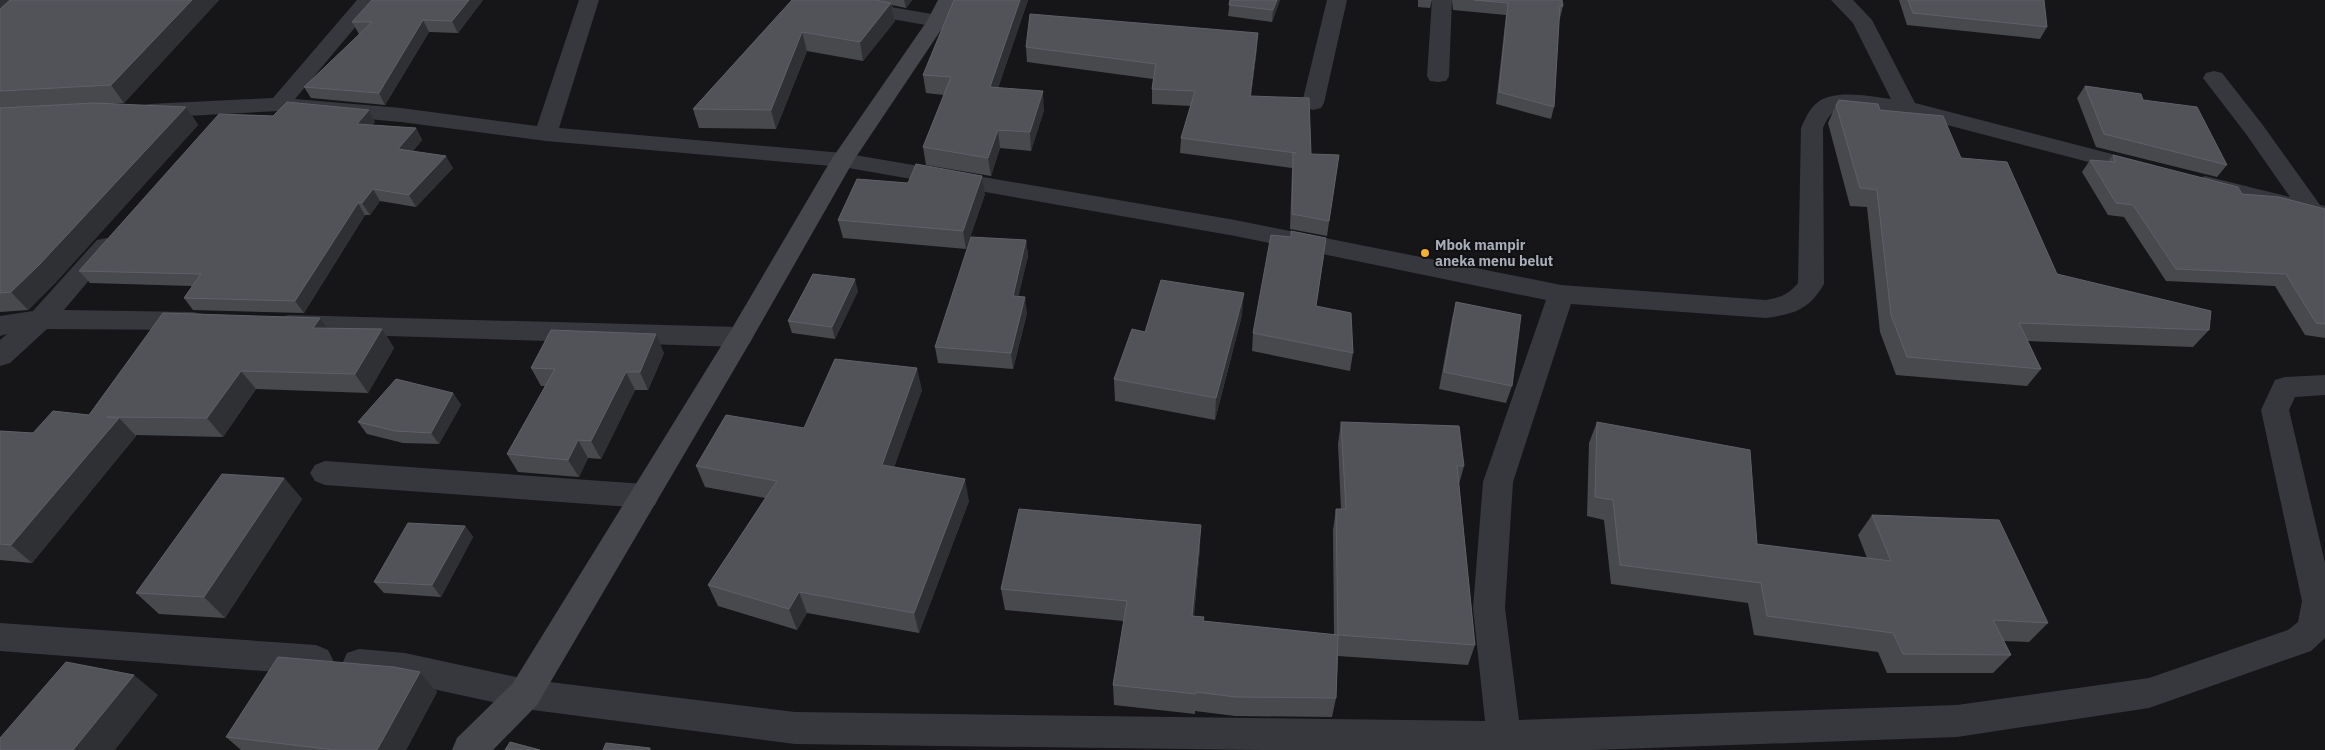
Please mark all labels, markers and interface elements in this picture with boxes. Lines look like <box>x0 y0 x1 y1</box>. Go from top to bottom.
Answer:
place label: Mbok mampir aneka menu belut <box>1435 236 1553 270</box>
marker: Mbok mampir aneka menu belut <box>1419 247 1431 259</box>

